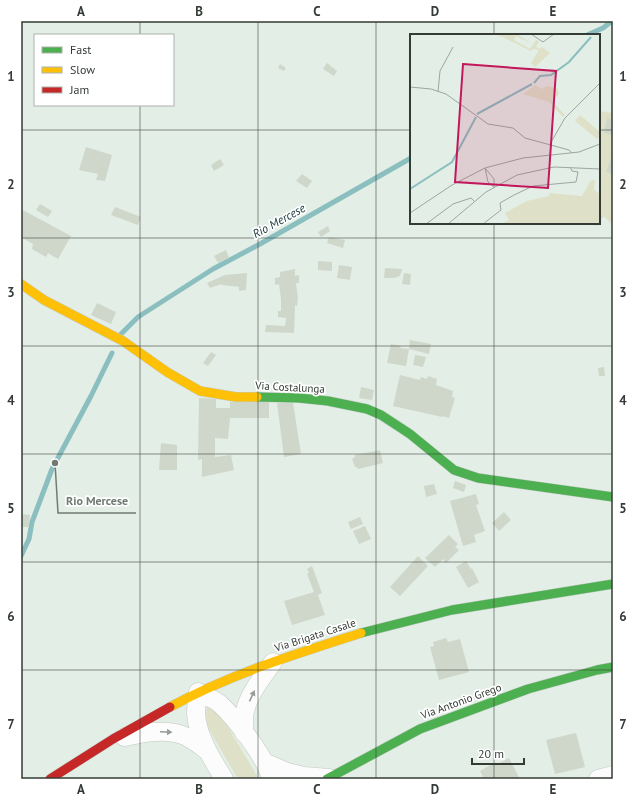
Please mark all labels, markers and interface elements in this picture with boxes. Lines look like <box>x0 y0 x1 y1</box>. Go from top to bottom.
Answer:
text: A <box>77 3 85 20</box>
text: B <box>195 3 203 20</box>
text: C <box>313 3 321 20</box>
text: D <box>431 3 439 20</box>
text: E <box>550 3 557 20</box>
legend <box>34 34 174 106</box>
inset map <box>410 34 600 224</box>
text: Fast <box>70 42 91 57</box>
text: Slow <box>70 62 95 77</box>
text: 1 <box>7 68 15 85</box>
text: 1 <box>619 68 627 85</box>
text: Jam <box>69 82 89 97</box>
text: 2 <box>7 176 15 193</box>
text: 2 <box>619 176 627 193</box>
water label: Rio Mercese <box>250 200 308 241</box>
text: 3 <box>7 284 15 301</box>
text: 3 <box>619 284 627 301</box>
street label: Via Costalunga <box>254 378 325 396</box>
text: 4 <box>7 392 15 409</box>
text: 4 <box>619 392 627 409</box>
callout: Rio Mercese <box>58 489 136 513</box>
text: Rio Mercese <box>66 493 128 508</box>
text: 5 <box>7 500 15 517</box>
text: 5 <box>619 500 627 517</box>
text: 6 <box>7 608 15 625</box>
text: 6 <box>619 608 627 625</box>
street label: Via Brigata Casale <box>272 615 358 655</box>
street label: Via Antonio Grego <box>418 680 503 722</box>
one-way arrow <box>249 690 255 701</box>
text: 7 <box>7 716 15 733</box>
text: 7 <box>619 716 627 733</box>
one-way arrow <box>160 729 172 736</box>
scale bar <box>472 740 524 766</box>
text: 20 m <box>478 746 504 761</box>
text: A <box>77 781 85 798</box>
text: B <box>195 781 203 798</box>
text: C <box>313 781 321 798</box>
text: D <box>431 781 439 798</box>
text: E <box>550 781 557 798</box>

